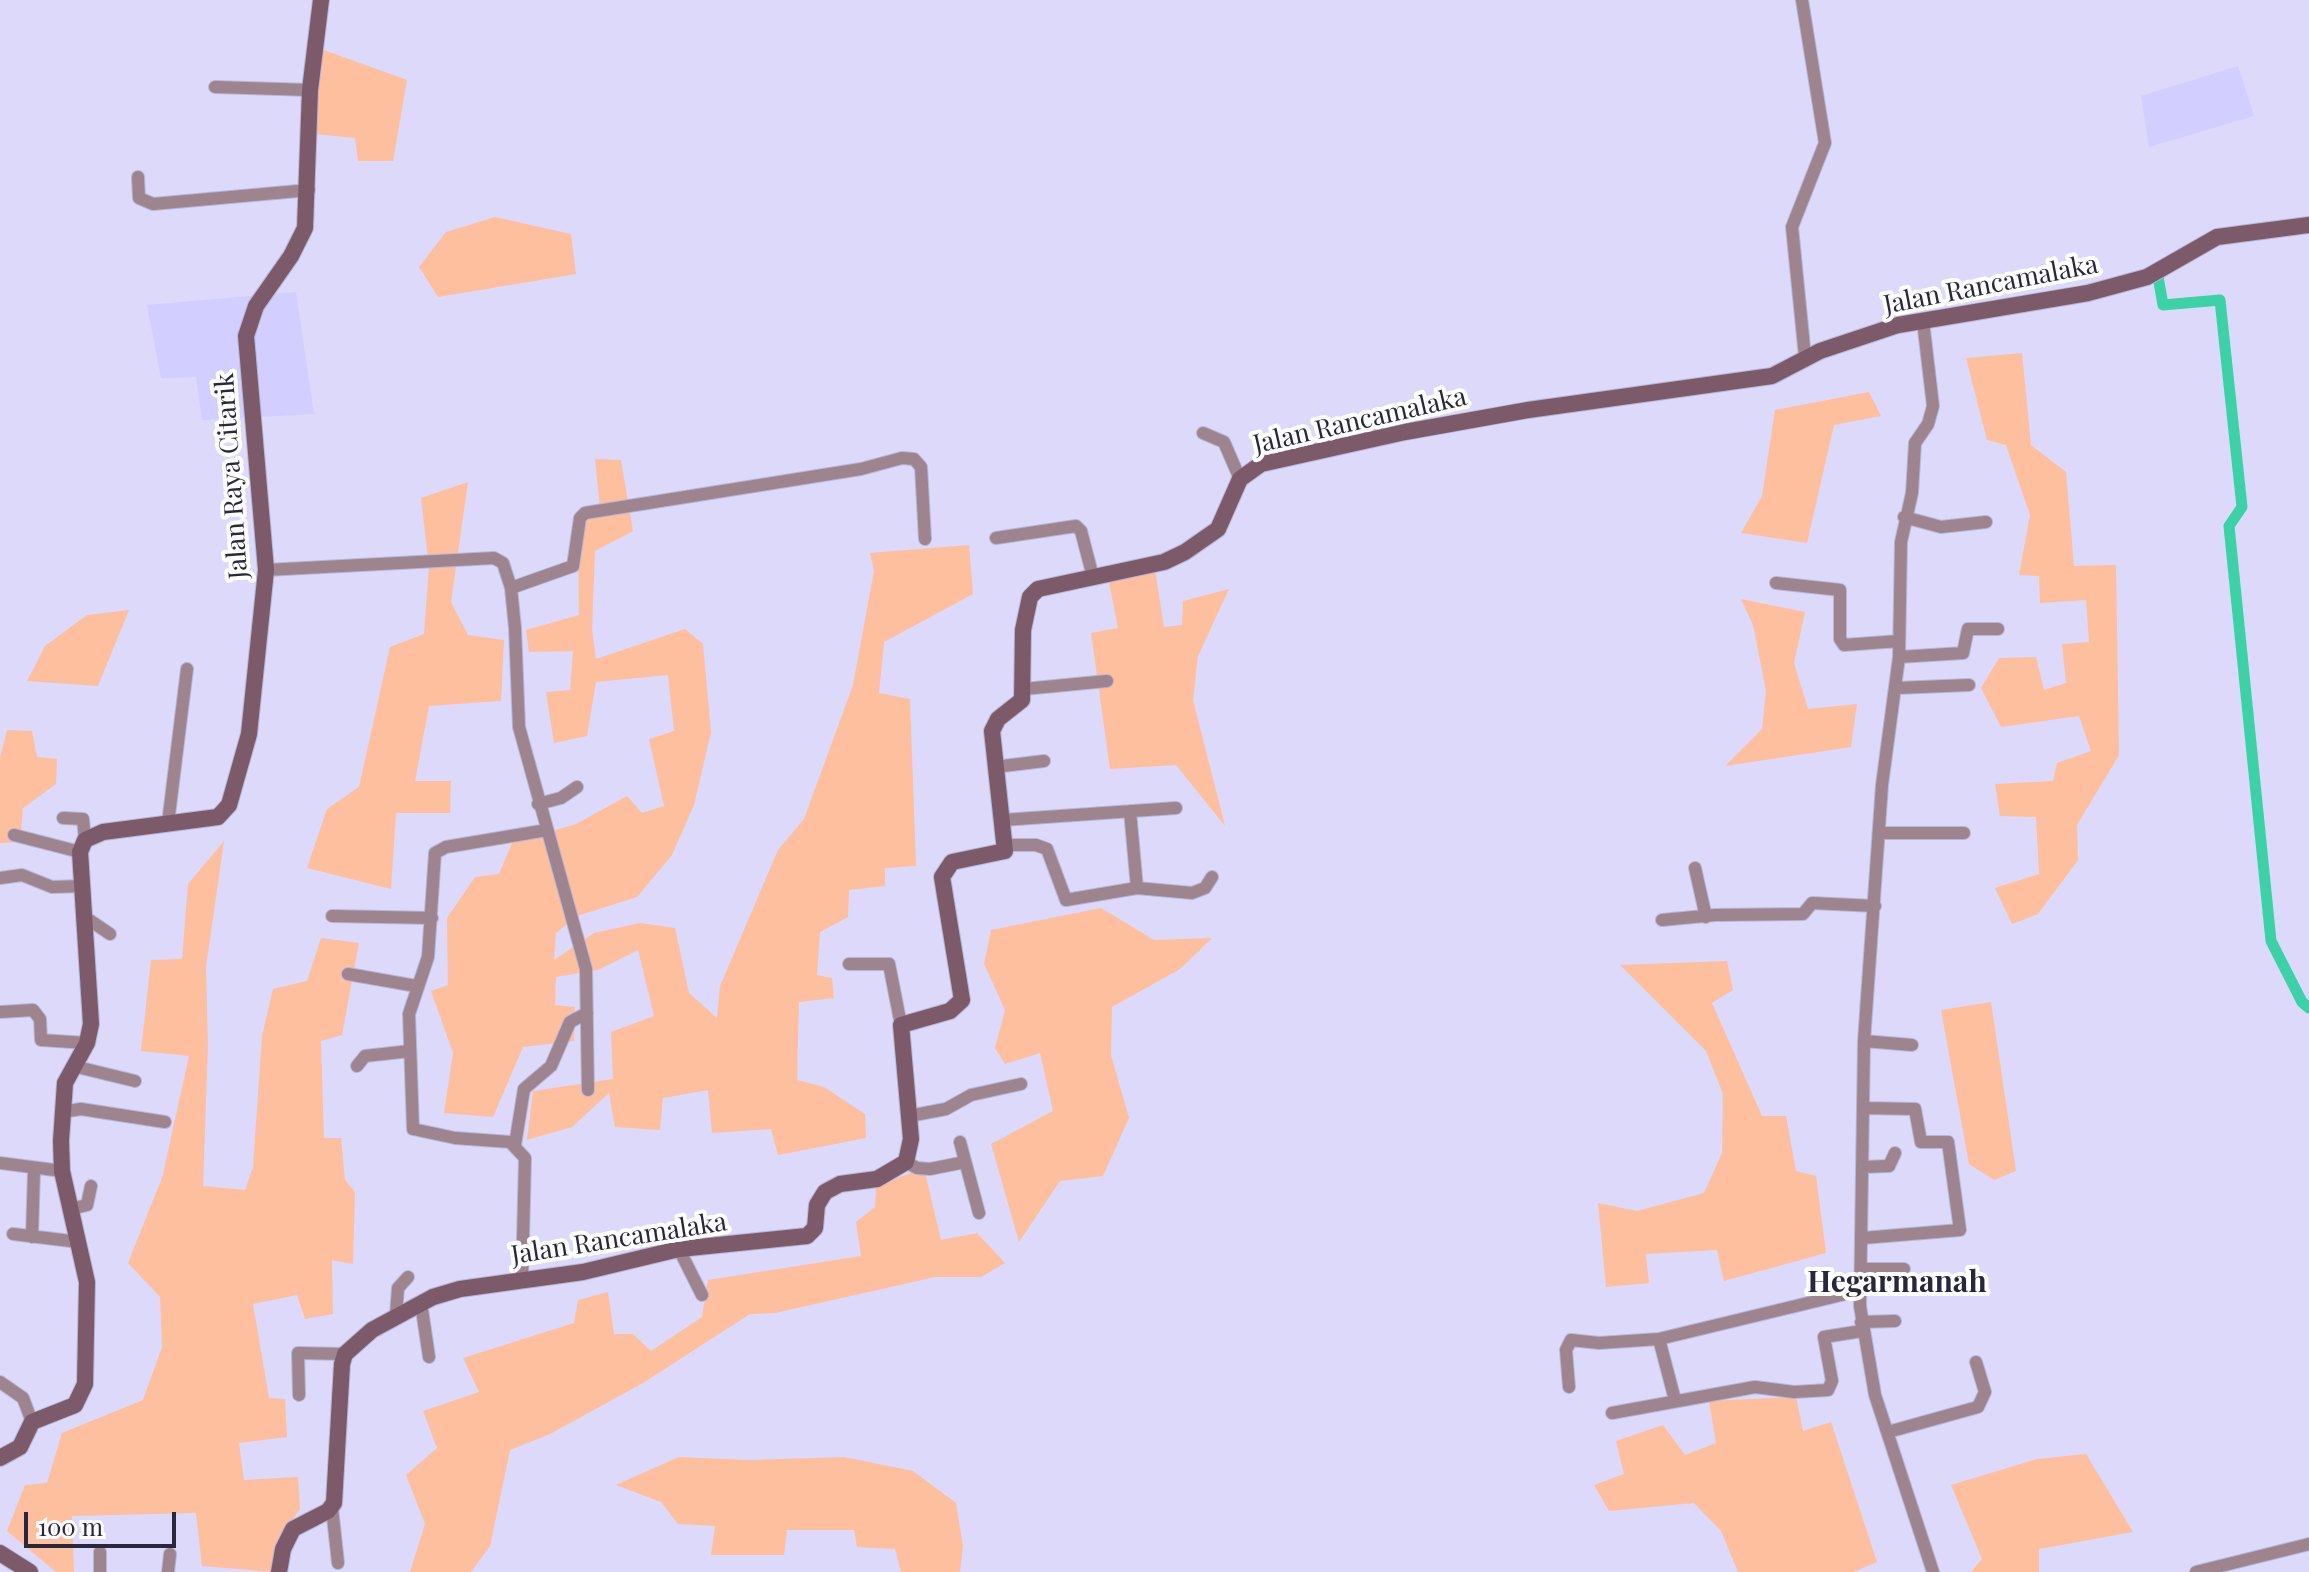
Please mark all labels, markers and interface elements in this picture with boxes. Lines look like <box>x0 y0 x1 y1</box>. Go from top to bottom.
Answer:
street label: Jalan Rancamalaka <box>1881 249 2101 321</box>
street label: Jalan Raya Citarik <box>209 372 255 580</box>
street label: Jalan Rancamalaka <box>1251 381 1469 461</box>
street label: Jalan Rancamalaka <box>509 1207 729 1271</box>
district label: Hegarmanah <box>1807 1265 1987 1301</box>
scale bar <box>28 1496 180 1546</box>
text: 100 m <box>38 1510 103 1542</box>

